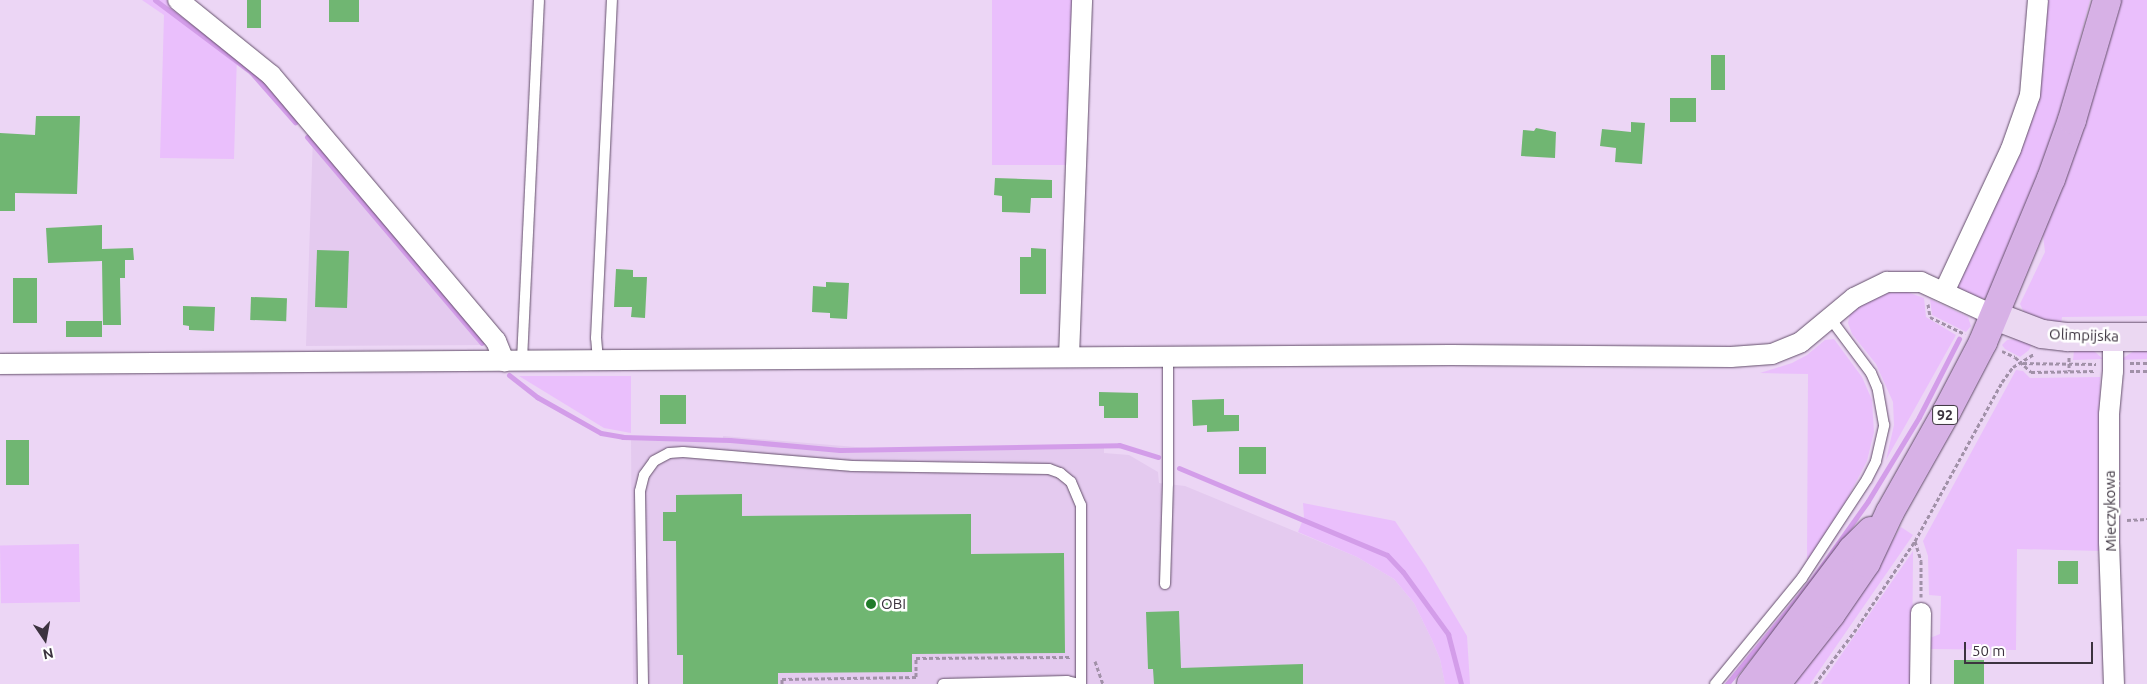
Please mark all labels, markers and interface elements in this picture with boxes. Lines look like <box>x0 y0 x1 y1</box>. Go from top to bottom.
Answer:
street label: Olimpijska <box>2049 325 2119 345</box>
road number: 92 <box>1931 404 1959 426</box>
street label: Mieczykowa <box>2100 470 2120 552</box>
place label: OBI <box>881 595 906 613</box>
marker: OBI <box>865 598 877 610</box>
north arrow <box>20 614 70 664</box>
scale bar <box>1967 632 2096 664</box>
text: 50 m <box>1972 642 2005 659</box>
text: N <box>41 645 55 663</box>

